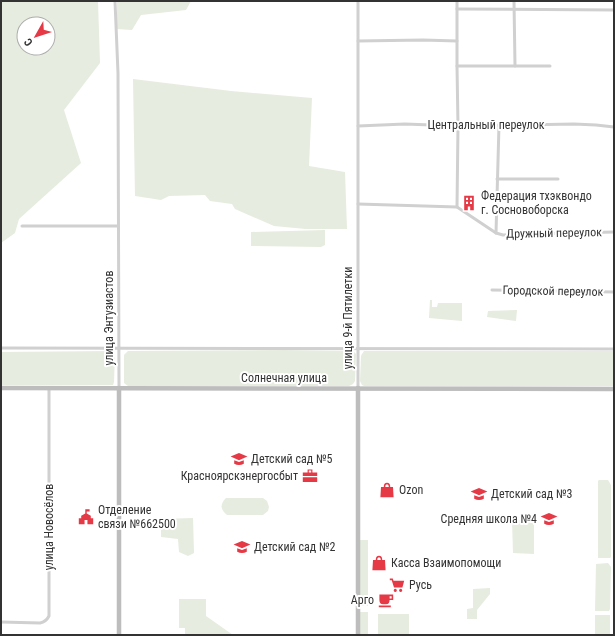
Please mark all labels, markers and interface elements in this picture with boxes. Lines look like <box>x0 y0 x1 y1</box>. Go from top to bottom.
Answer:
north arrow <box>16 16 56 56</box>
text: С <box>22 35 36 49</box>
street label: Центральный переулок <box>427 118 545 132</box>
place label: Федерация тхэквондо г. Сосновоборска <box>481 189 592 217</box>
building icon: Федерация тхэквондо г. Сосновоборска <box>460 194 478 212</box>
street label: Дружный переулок <box>506 225 602 241</box>
street label: улица 9-й Пятилетки <box>341 267 355 369</box>
street label: улица Энтузиастов <box>102 271 116 365</box>
street label: Городской переулок <box>503 283 604 299</box>
street label: Солнечная улица <box>241 371 327 385</box>
school or university icon: Детский сад №5 <box>230 450 248 468</box>
place label: Детский сад №5 <box>251 452 333 466</box>
office icon: Красноярскэнергосбыт <box>301 467 319 485</box>
place label: Красноярскэнергосбыт <box>181 469 298 483</box>
shop icon: Ozon <box>378 481 396 499</box>
place label: Ozon <box>399 483 423 497</box>
street label: улица Новосёлов <box>42 484 56 570</box>
school or university icon: Детский сад №3 <box>470 485 488 503</box>
place label: Детский сад №3 <box>491 487 573 501</box>
place label: Отделение связи №662500 <box>98 503 176 531</box>
public building icon: Отделение связи №662500 <box>77 508 95 526</box>
school or university icon: Средняя школа №4 <box>540 510 558 528</box>
place label: Средняя школа №4 <box>441 512 537 526</box>
school or university icon: Детский сад №2 <box>233 538 251 556</box>
place label: Детский сад №2 <box>254 540 336 554</box>
shop icon: Касса Взаимопомощи <box>370 554 388 572</box>
place label: Касса Взаимопомощи <box>391 556 501 570</box>
supermarket icon: Русь <box>388 576 406 594</box>
place label: Русь <box>409 578 432 592</box>
cafe icon: Арго <box>377 591 395 609</box>
place label: Арго <box>351 593 374 607</box>

